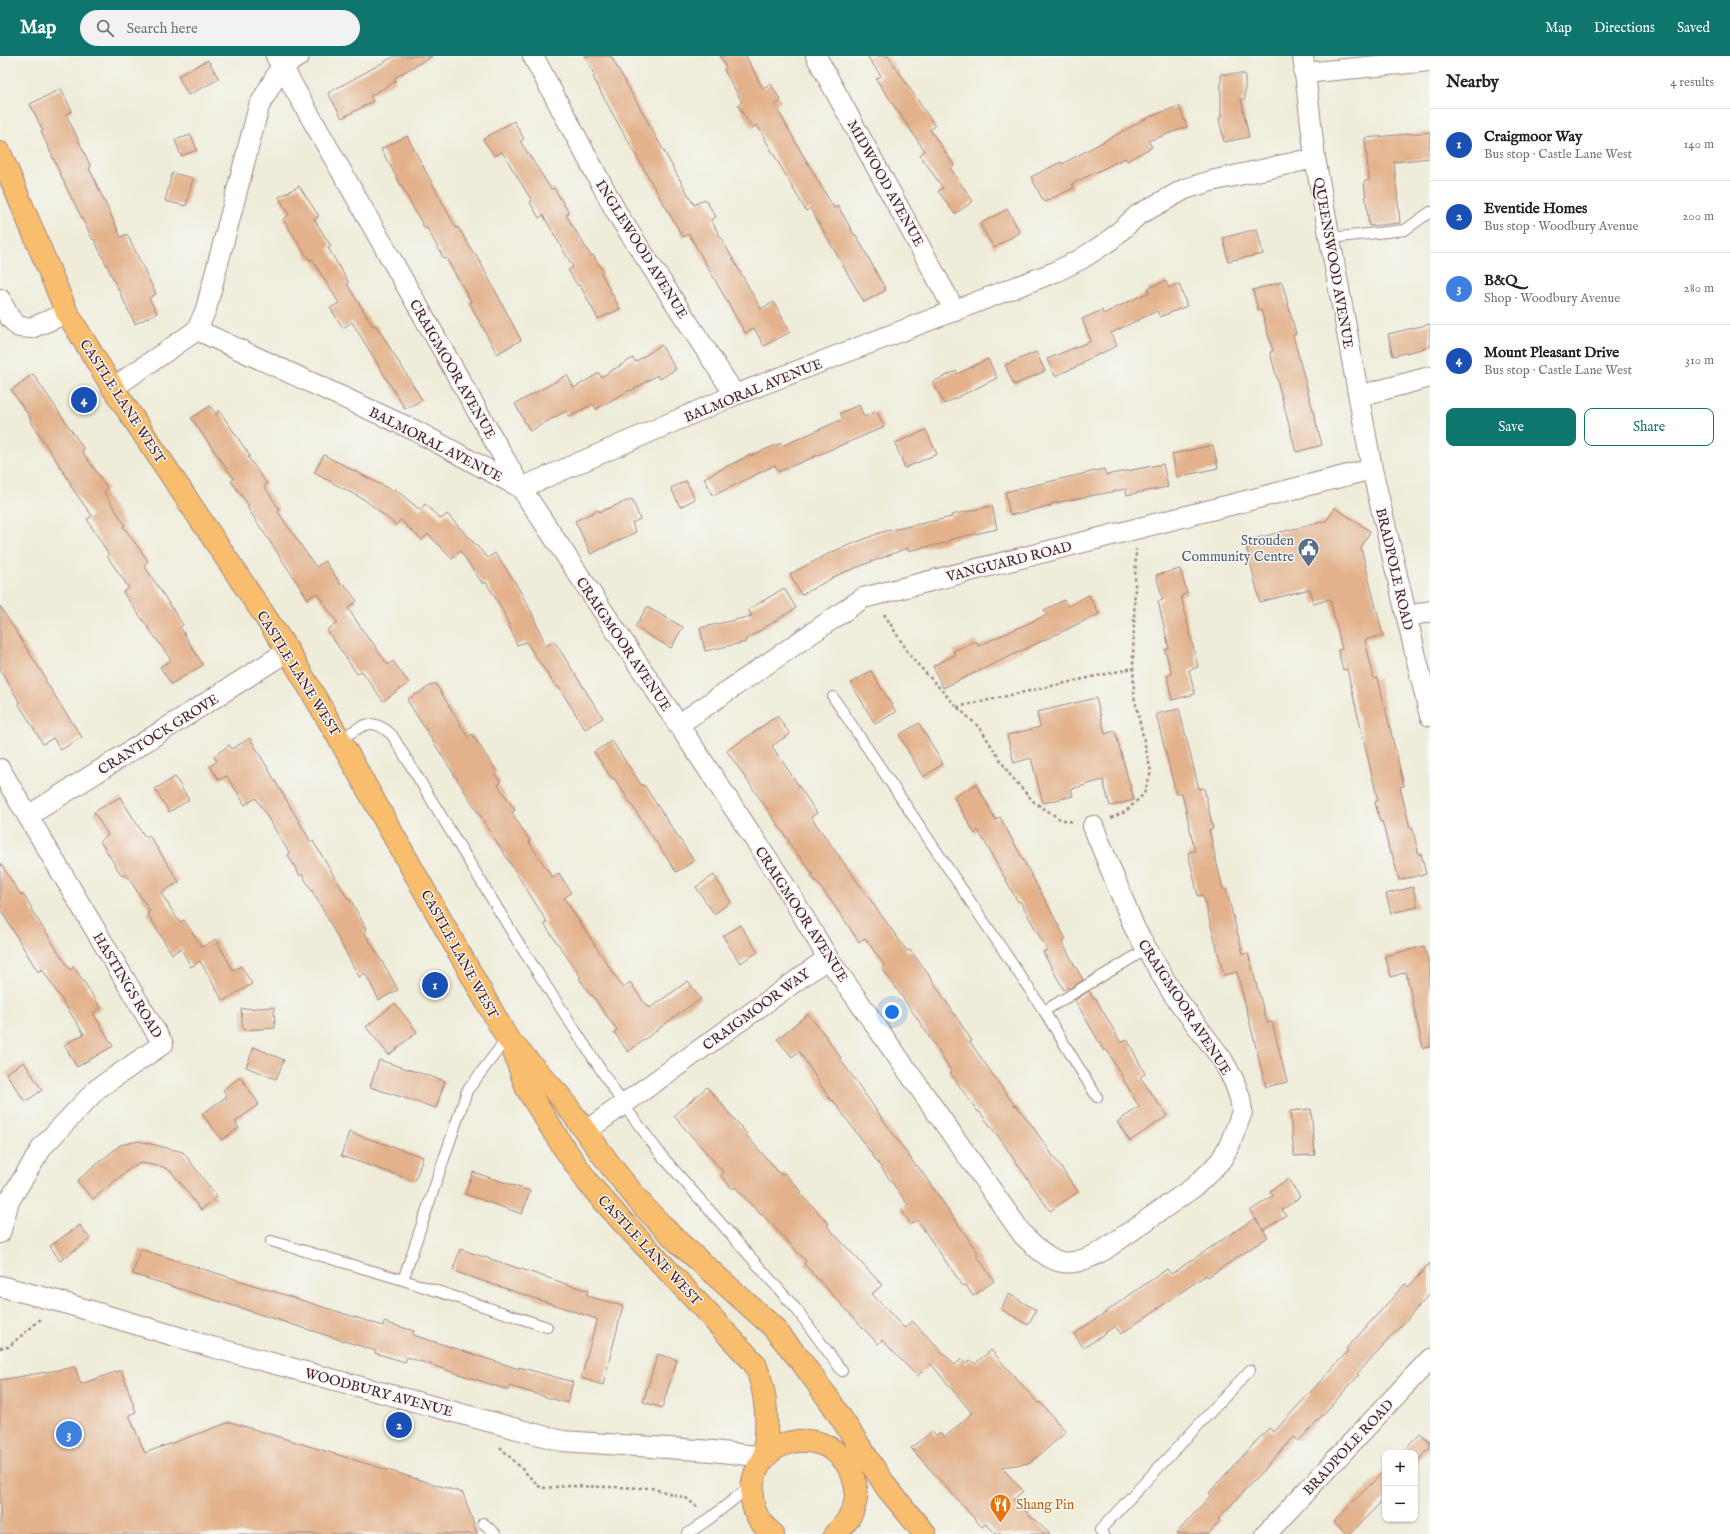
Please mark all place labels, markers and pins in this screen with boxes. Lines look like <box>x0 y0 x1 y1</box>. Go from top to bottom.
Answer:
pin: 4 <box>71 385 97 415</box>
place label: Strouden Community Centre <box>1182 532 1295 566</box>
public building icon: Strouden Community Centre <box>1296 535 1322 568</box>
pin: 1 <box>422 970 448 1000</box>
pin: 2 <box>386 1410 412 1440</box>
pin: 3 <box>56 1419 82 1449</box>
restaurant icon: Shang Pin <box>988 1491 1014 1524</box>
place label: Shang Pin <box>1016 1496 1075 1514</box>

